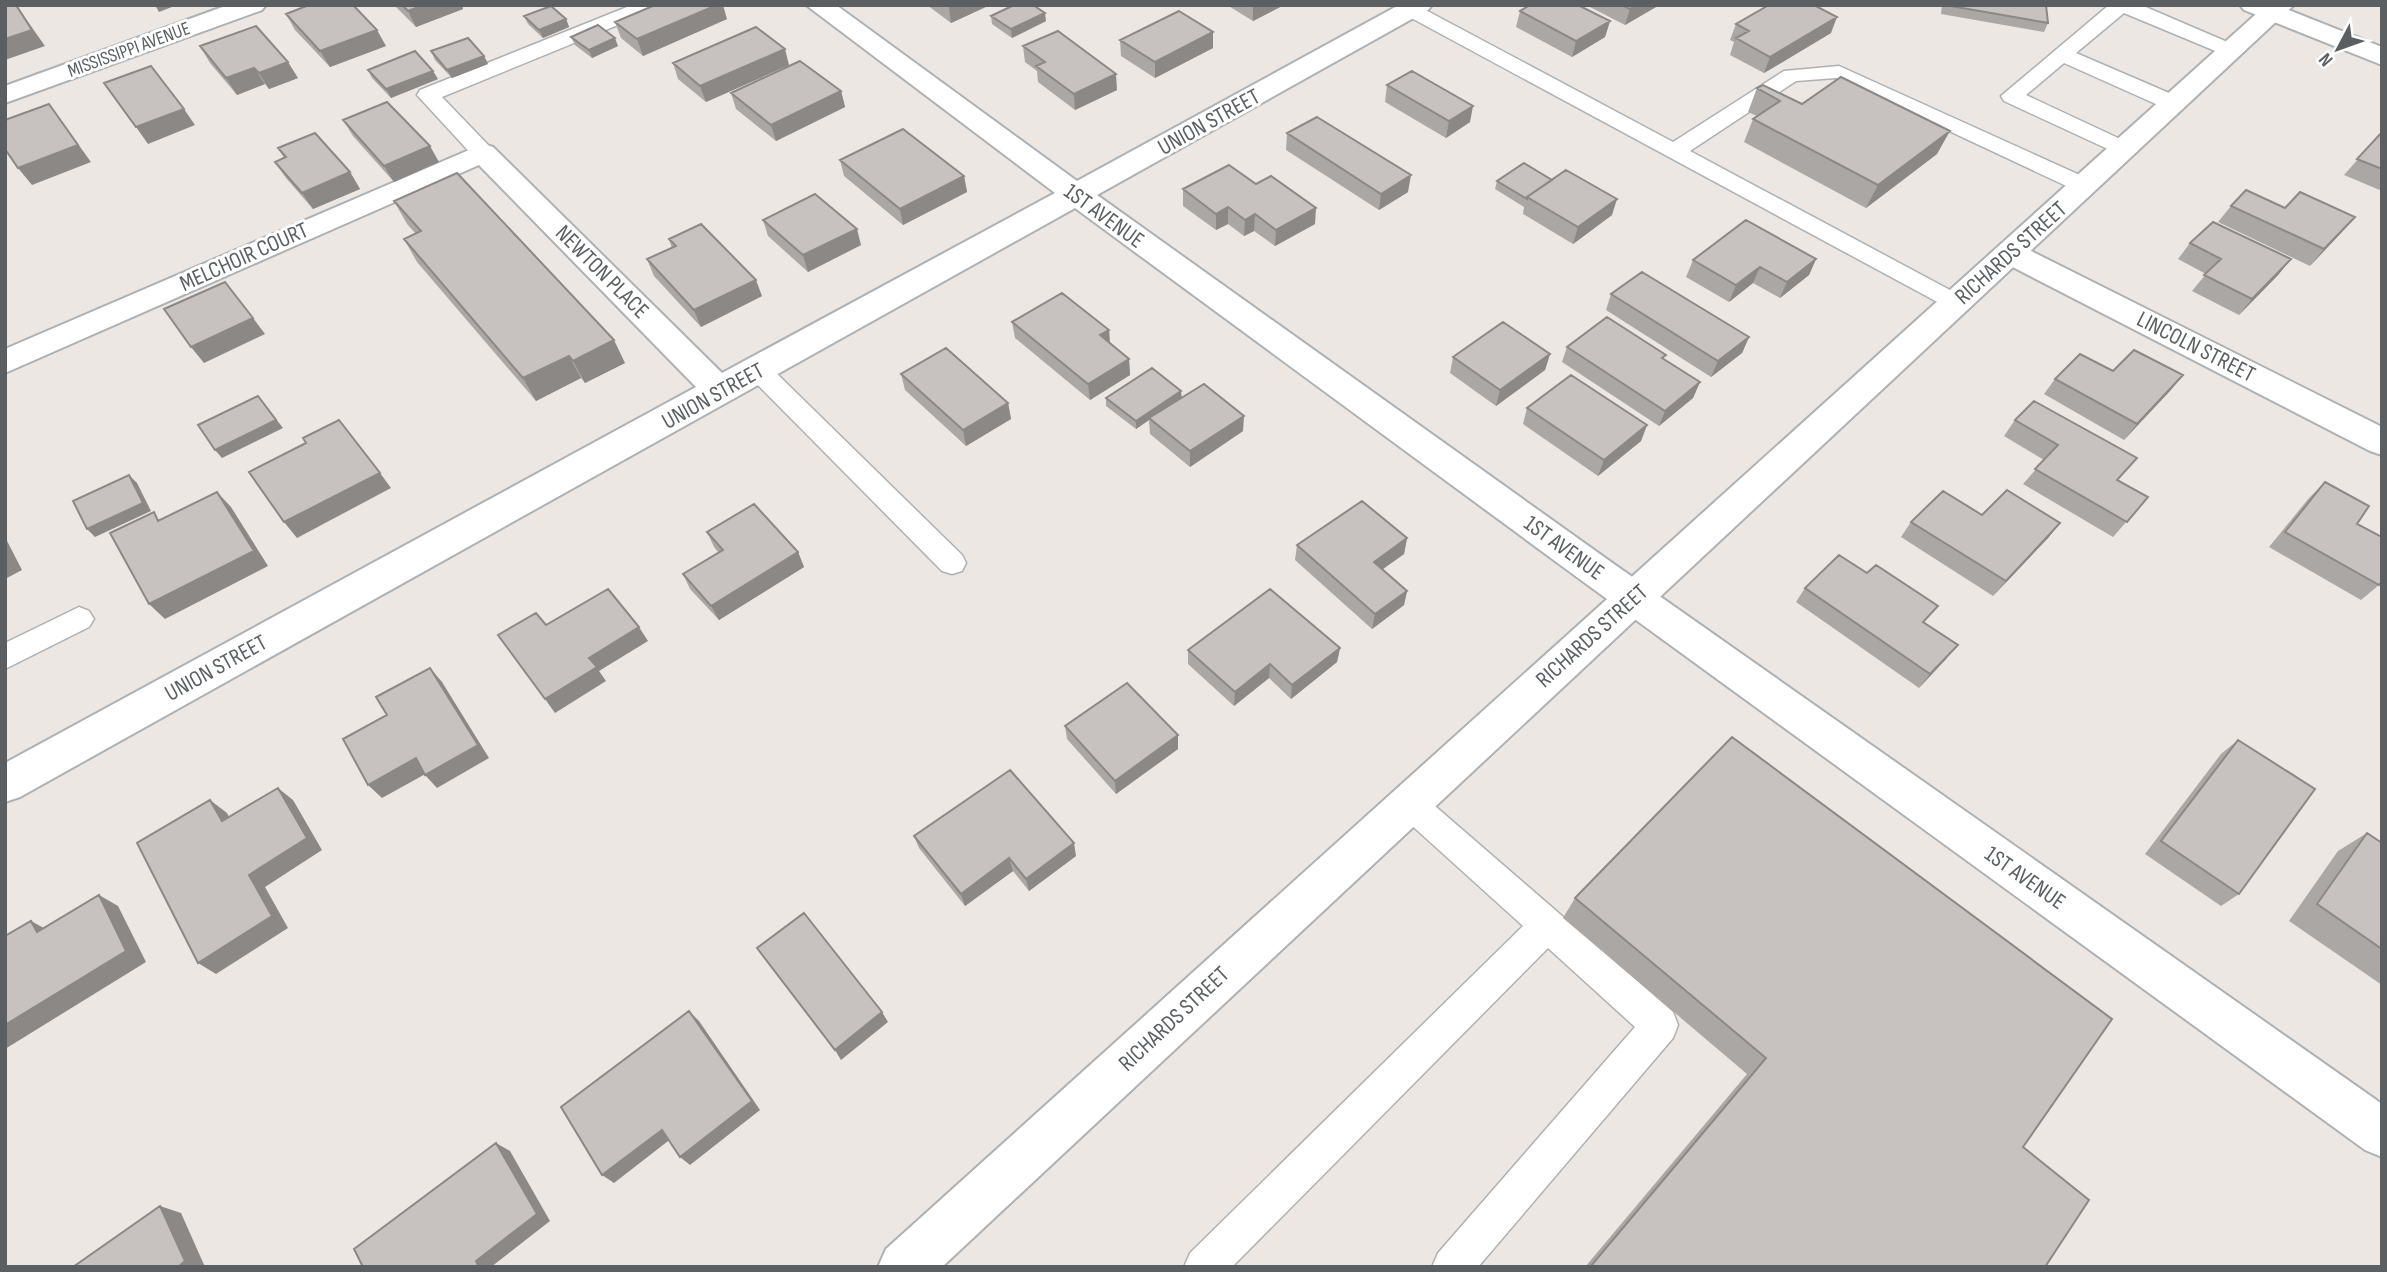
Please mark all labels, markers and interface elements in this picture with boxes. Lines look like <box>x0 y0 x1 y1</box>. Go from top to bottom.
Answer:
north arrow <box>2303 14 2373 84</box>
street label: MISSISSIPPI AVENUE <box>65 17 193 83</box>
text: N <box>2314 48 2338 71</box>
street label: UNION STREET <box>1153 82 1265 162</box>
street label: 1ST AVENUE <box>1058 178 1150 254</box>
street label: RICHARDS STREET <box>1949 195 2073 311</box>
street label: MELCHOIR COURT <box>175 216 313 298</box>
street label: NEWTON PLACE <box>549 219 655 325</box>
street label: LINCOLN STREET <box>2132 305 2260 389</box>
street label: UNION STREET <box>657 356 769 436</box>
street label: 1ST AVENUE <box>1518 510 1610 586</box>
street label: RICHARDS STREET <box>1530 578 1654 694</box>
street label: UNION STREET <box>160 628 272 708</box>
street label: 1ST AVENUE <box>1979 840 2071 916</box>
street label: RICHARDS STREET <box>1113 961 1235 1077</box>

